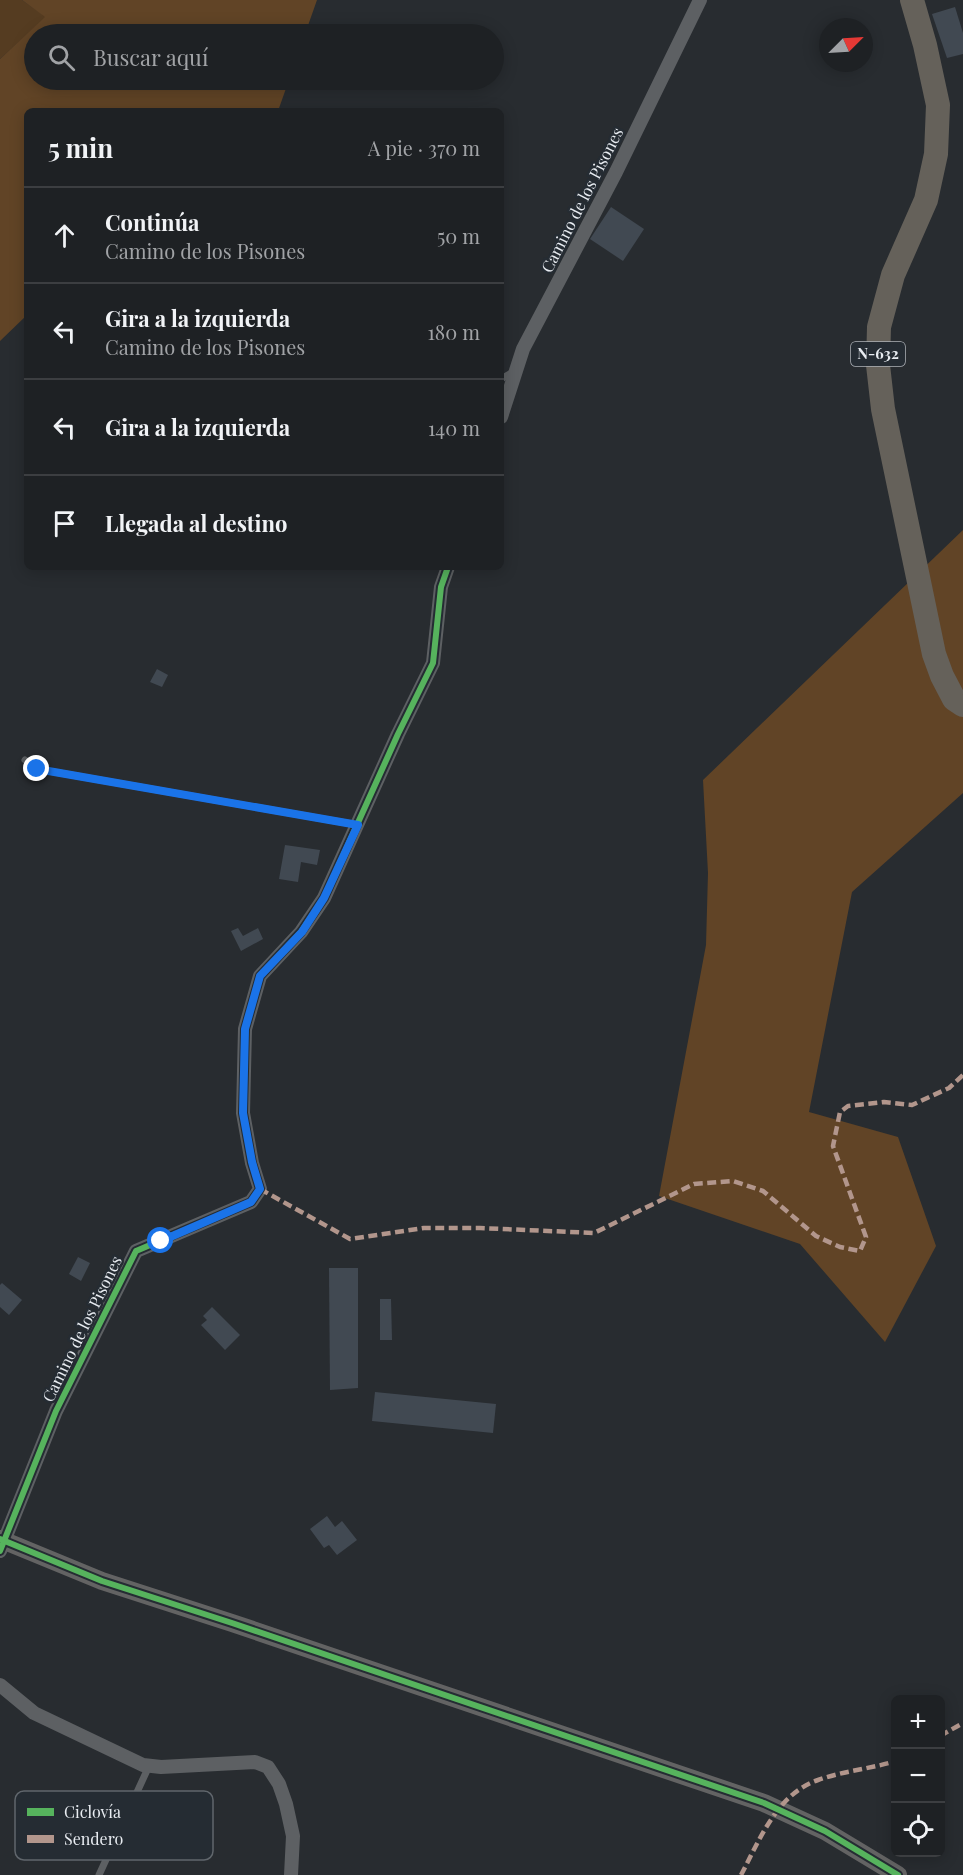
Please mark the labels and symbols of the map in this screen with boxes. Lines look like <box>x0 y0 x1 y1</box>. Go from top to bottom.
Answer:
north arrow <box>819 18 873 72</box>
street label: Camino de los Pisones <box>536 124 627 276</box>
road number: N-632 <box>851 342 905 366</box>
route end <box>23 755 49 781</box>
route start <box>147 1227 173 1253</box>
street label: Camino de los Pisones <box>37 1252 126 1405</box>
legend <box>15 1791 213 1860</box>
text: Ciclovía <box>64 1801 121 1822</box>
text: Sendero <box>64 1828 123 1849</box>

